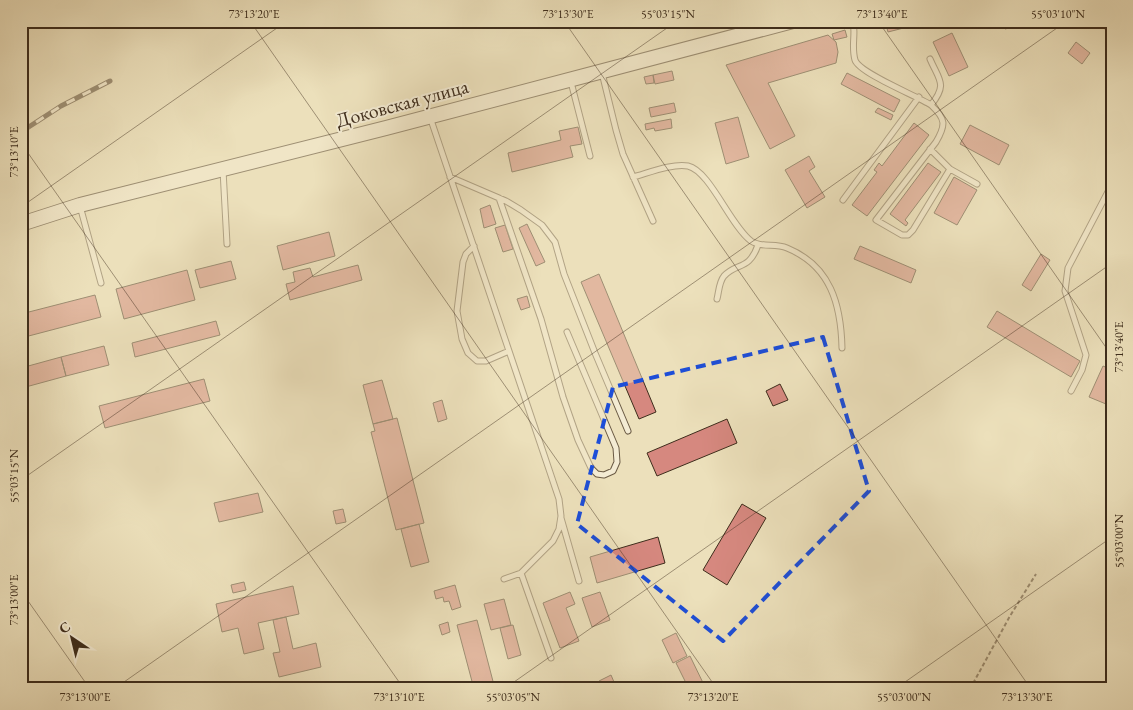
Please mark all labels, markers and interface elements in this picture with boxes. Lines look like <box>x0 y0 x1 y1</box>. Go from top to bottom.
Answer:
text: 73°13'20"E <box>228 6 280 22</box>
text: 73°13'30"E <box>542 6 594 22</box>
text: 55°03'15"N <box>641 6 695 22</box>
text: 73°13'40"E <box>856 6 908 22</box>
text: 55°03'10"N <box>1031 6 1085 22</box>
street label: Доковская улица <box>333 73 471 133</box>
text: 73°13'10"E <box>6 126 22 178</box>
text: 73°13'40"E <box>1111 321 1127 373</box>
text: 55°03'15"N <box>6 449 22 503</box>
text: 55°03'00"N <box>1111 514 1127 568</box>
text: 73°13'00"E <box>6 574 22 626</box>
north arrow <box>48 612 98 662</box>
text: С <box>55 617 74 638</box>
text: 73°13'00"E <box>59 689 111 705</box>
text: 73°13'10"E <box>373 689 425 705</box>
text: 55°03'05"N <box>486 689 540 705</box>
text: 73°13'20"E <box>687 689 739 705</box>
text: 55°03'00"N <box>877 689 931 705</box>
text: 73°13'30"E <box>1001 689 1053 705</box>

